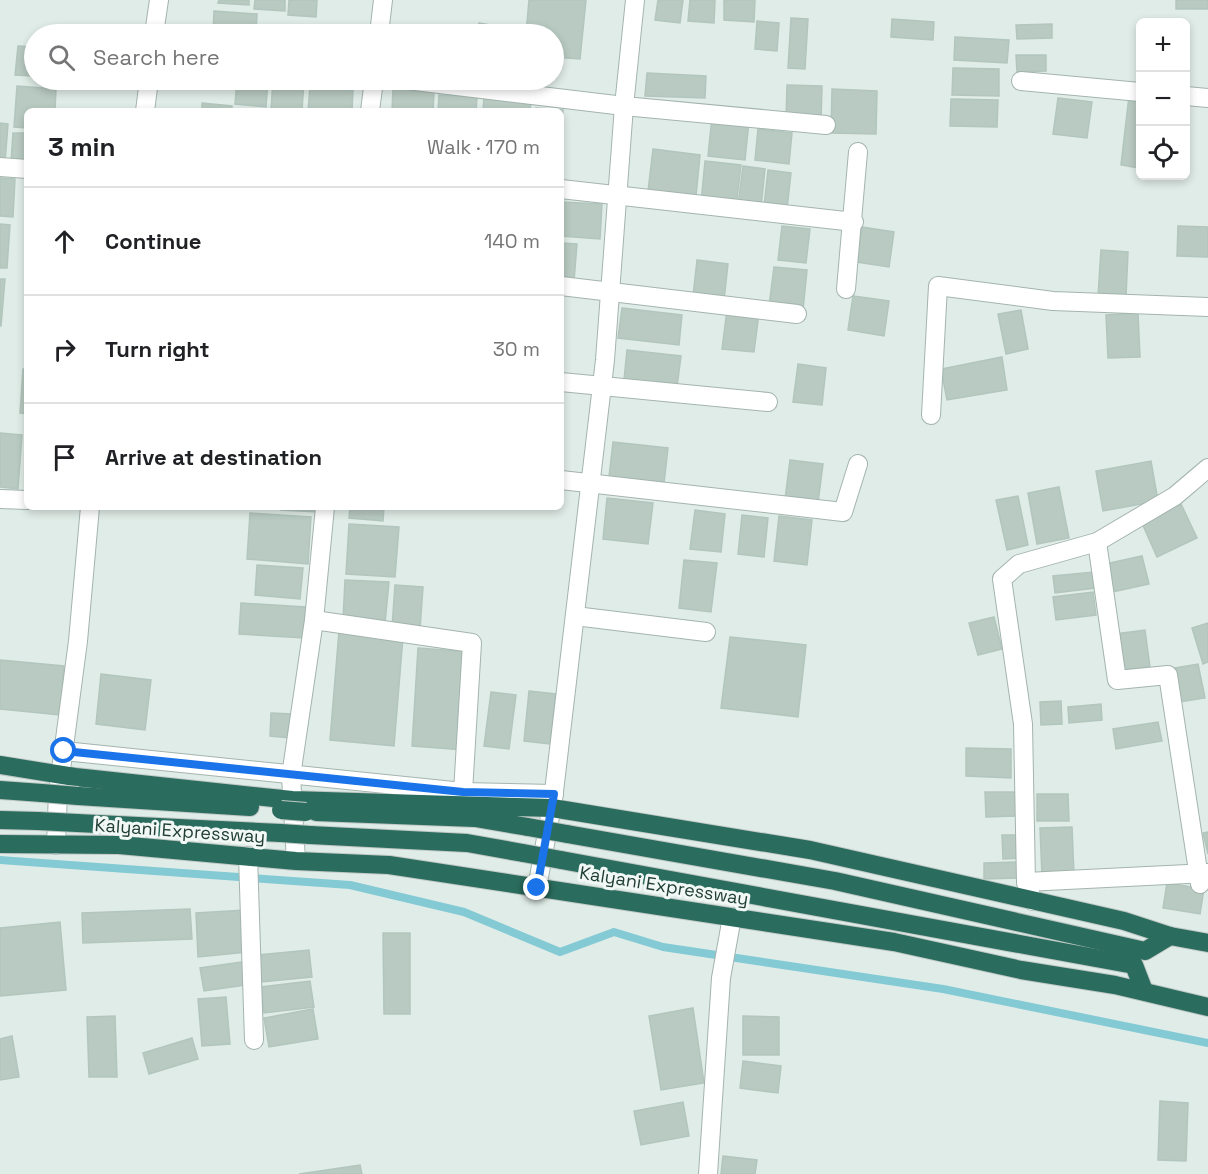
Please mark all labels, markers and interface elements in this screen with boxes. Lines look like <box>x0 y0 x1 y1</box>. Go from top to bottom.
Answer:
map controls <box>1136 18 1190 180</box>
button: + <box>1136 18 1190 72</box>
search box <box>24 24 564 90</box>
icon: search <box>45 41 78 74</box>
text: Search here <box>93 43 220 71</box>
button: − <box>1136 72 1190 126</box>
button: locate <box>1136 126 1190 180</box>
text: 3 min <box>48 130 116 164</box>
text: Walk · 170 m <box>427 134 540 160</box>
icon: ahead <box>48 225 81 258</box>
text: Continue <box>105 227 201 255</box>
text: 140 m <box>484 228 540 254</box>
icon: right <box>48 333 81 366</box>
text: Turn right <box>105 335 210 363</box>
text: 30 m <box>493 336 540 362</box>
icon: arrive <box>48 441 81 474</box>
text: Arrive at destination <box>105 443 322 471</box>
route start <box>50 737 76 763</box>
street label: Kalyani Expressway <box>94 813 266 848</box>
street label: Kalyani Expressway <box>578 861 750 910</box>
route end <box>523 874 549 900</box>

